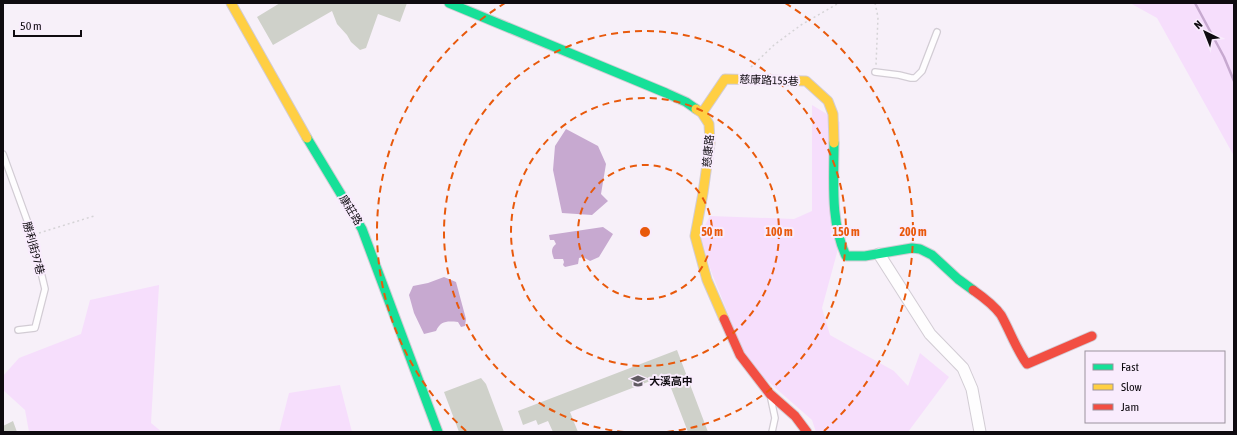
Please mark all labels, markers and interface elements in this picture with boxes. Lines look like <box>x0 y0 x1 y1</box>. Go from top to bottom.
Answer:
scale bar <box>14 12 81 38</box>
north arrow <box>1185 12 1225 52</box>
text: N <box>1192 18 1205 31</box>
text: 50 m <box>20 19 42 33</box>
street label: 慈康路155巷 <box>739 73 799 87</box>
street label: 慈康路 <box>701 134 715 168</box>
street label: 康莊路 <box>337 193 365 227</box>
street label: 勝利街97巷 <box>21 220 47 276</box>
centre of rings <box>638 225 652 239</box>
text: 50 m <box>701 225 723 239</box>
text: 100 m <box>765 225 793 239</box>
text: 150 m <box>832 225 860 239</box>
text: 200 m <box>899 225 927 239</box>
legend <box>1085 351 1225 423</box>
text: Fast <box>1121 360 1139 374</box>
school or university icon: 大溪高中 <box>630 373 646 389</box>
place label: 大溪高中 <box>649 375 693 387</box>
text: Slow <box>1121 380 1142 394</box>
text: Jam <box>1121 400 1139 414</box>

